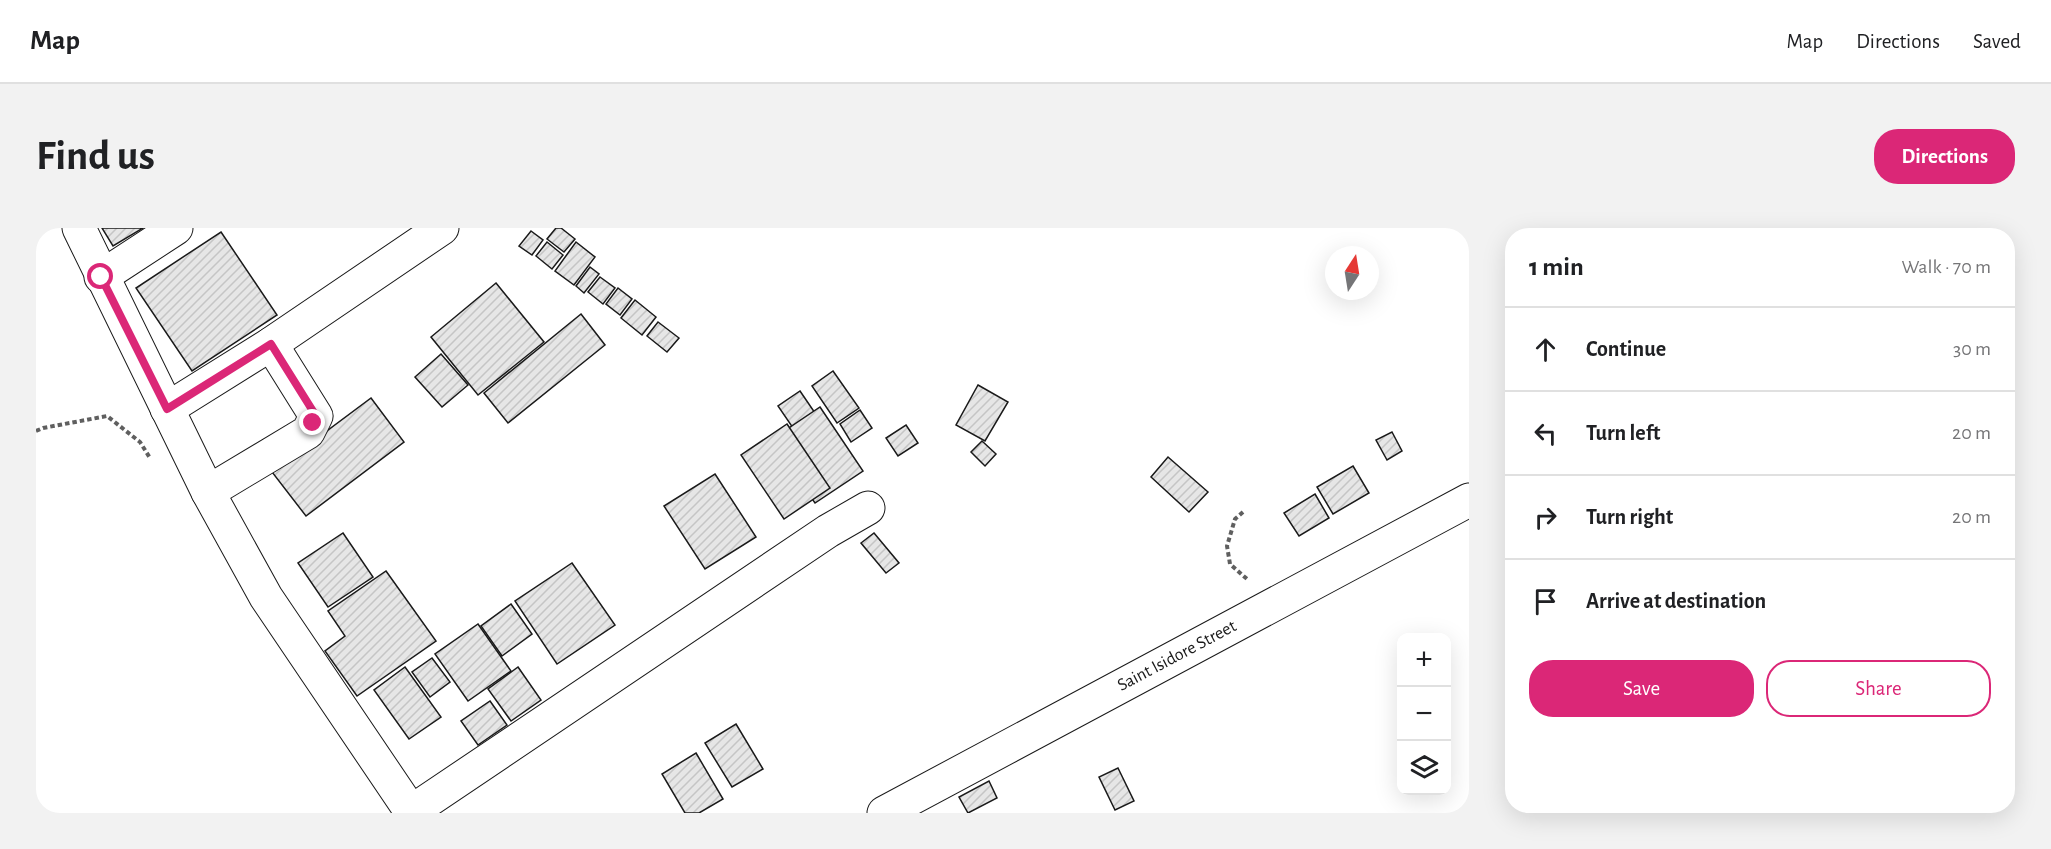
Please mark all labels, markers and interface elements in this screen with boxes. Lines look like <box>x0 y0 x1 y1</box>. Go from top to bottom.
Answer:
text: Map <box>30 27 80 55</box>
text: Map <box>1787 31 1823 52</box>
text: Directions <box>1856 31 1940 52</box>
text: Saved <box>1973 31 2021 52</box>
button: Directions <box>1874 129 2015 184</box>
text: Find us <box>36 135 155 177</box>
north arrow <box>1325 246 1379 300</box>
text: 1 min <box>1529 254 1584 280</box>
text: Walk · 70 m <box>1902 257 1991 277</box>
route start <box>87 263 113 289</box>
icon: ahead <box>1529 333 1562 366</box>
text: Continue <box>1586 338 1666 360</box>
text: 30 m <box>1953 339 1991 359</box>
route end <box>299 409 325 435</box>
icon: left <box>1529 417 1562 450</box>
text: Turn left <box>1586 422 1660 444</box>
text: 20 m <box>1952 423 1991 443</box>
icon: right <box>1529 501 1562 534</box>
text: Turn right <box>1586 506 1673 528</box>
text: 20 m <box>1952 507 1991 527</box>
icon: arrive <box>1529 585 1562 618</box>
text: Arrive at destination <box>1586 590 1766 612</box>
street label: Saint Isidore Street <box>1115 617 1240 695</box>
map controls <box>1397 633 1451 795</box>
button: + <box>1397 633 1451 687</box>
button: Save <box>1529 660 1754 717</box>
button: Share <box>1766 660 1991 717</box>
button: − <box>1397 687 1451 741</box>
button: layers <box>1397 741 1451 795</box>

